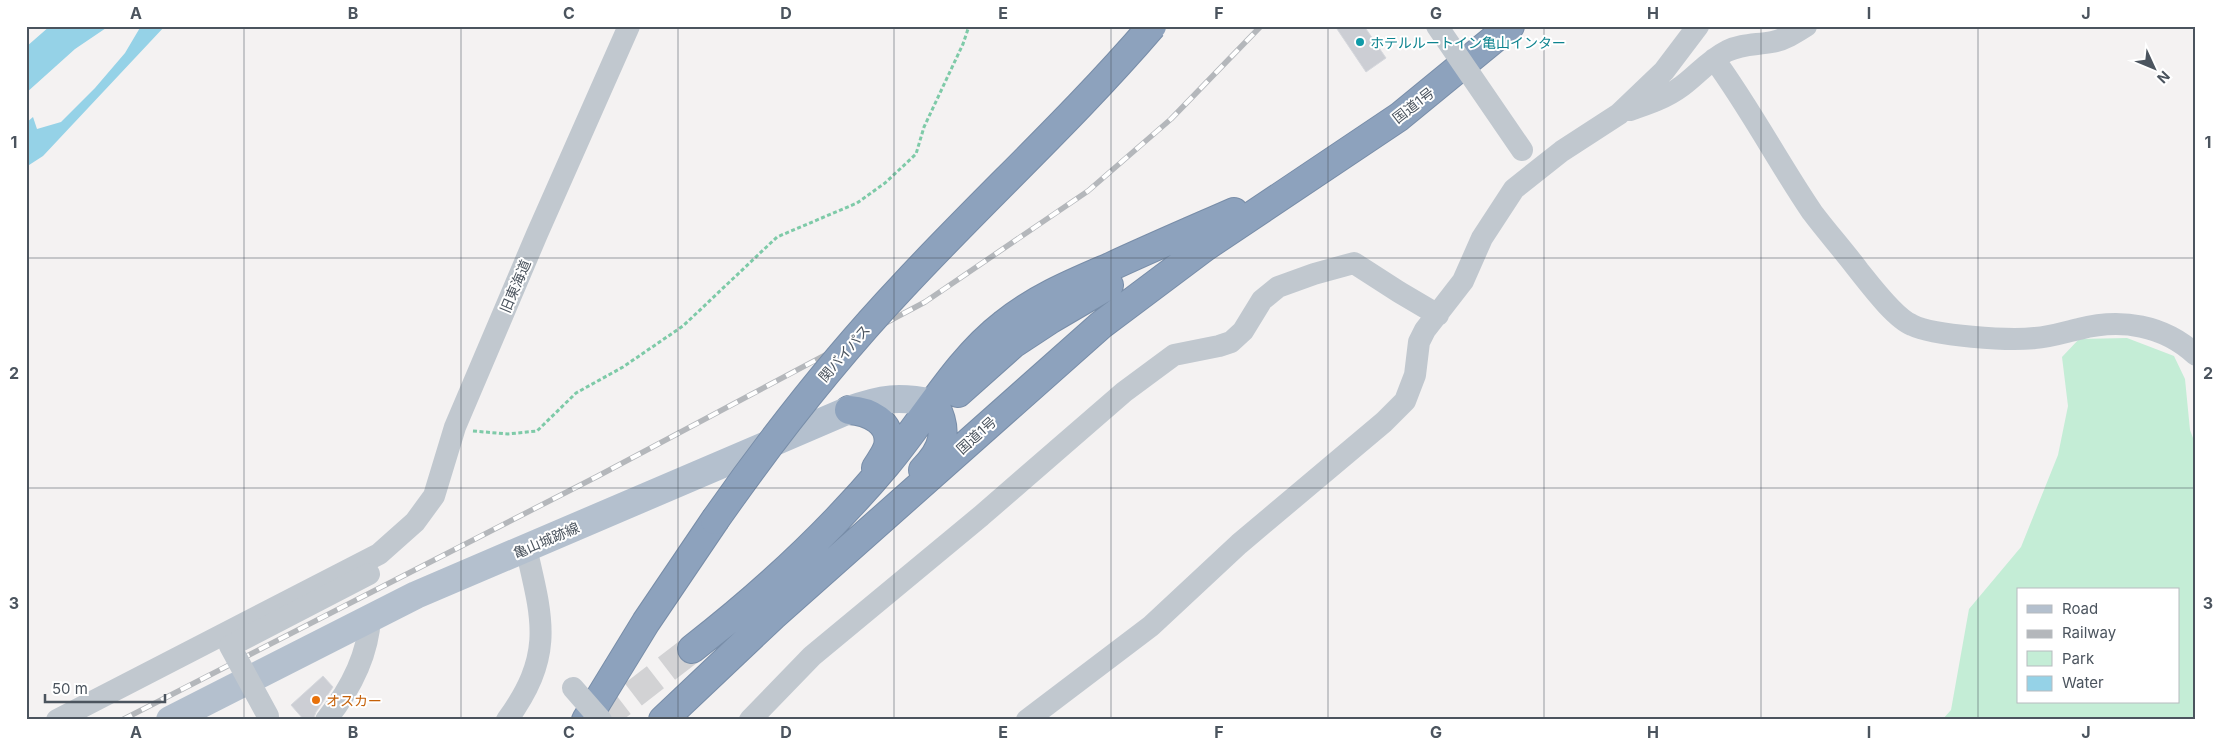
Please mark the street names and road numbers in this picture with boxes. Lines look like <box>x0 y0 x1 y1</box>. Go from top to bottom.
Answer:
street label: 国道1号 <box>1389 84 1437 126</box>
street label: 旧東海道 <box>496 257 534 315</box>
street label: 関バイパス <box>815 321 873 385</box>
street label: 国道1号 <box>953 413 999 457</box>
street label: 亀山城跡線 <box>510 519 582 561</box>

